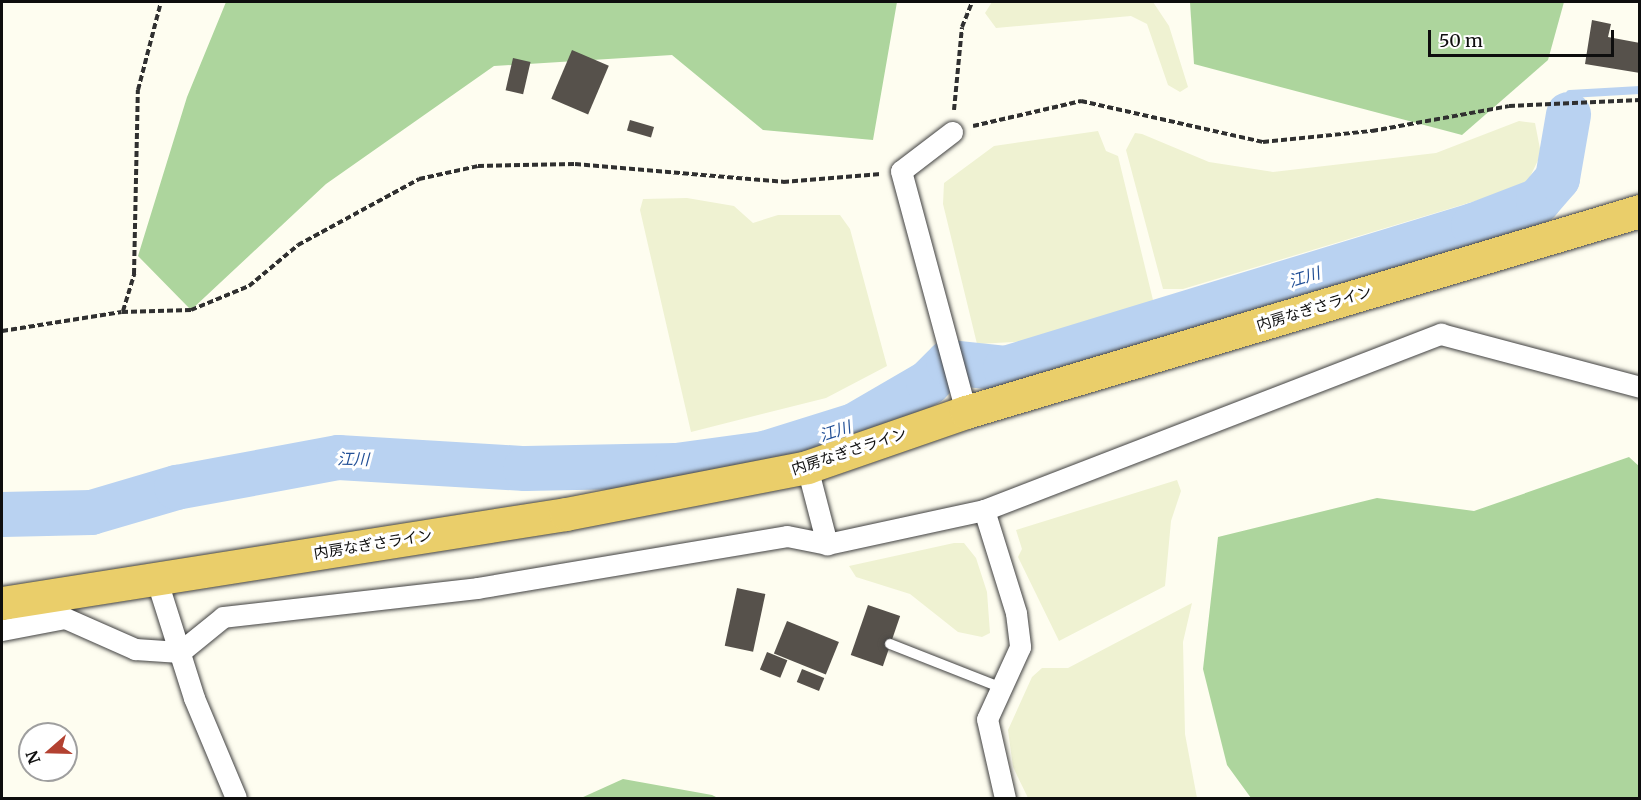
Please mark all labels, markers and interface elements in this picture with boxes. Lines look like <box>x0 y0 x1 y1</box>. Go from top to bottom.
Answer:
scale bar <box>1431 18 1617 56</box>
text: 50 m <box>1439 29 1483 52</box>
water label: 江川 <box>1286 263 1322 291</box>
street label: 内房なぎさライン <box>1254 282 1374 334</box>
water label: 江川 <box>817 417 853 445</box>
street label: 内房なぎさライン <box>789 424 909 478</box>
water label: 江川 <box>337 449 369 469</box>
street label: 内房なぎさライン <box>312 526 434 562</box>
north arrow <box>18 722 78 782</box>
text: N <box>21 748 45 767</box>

